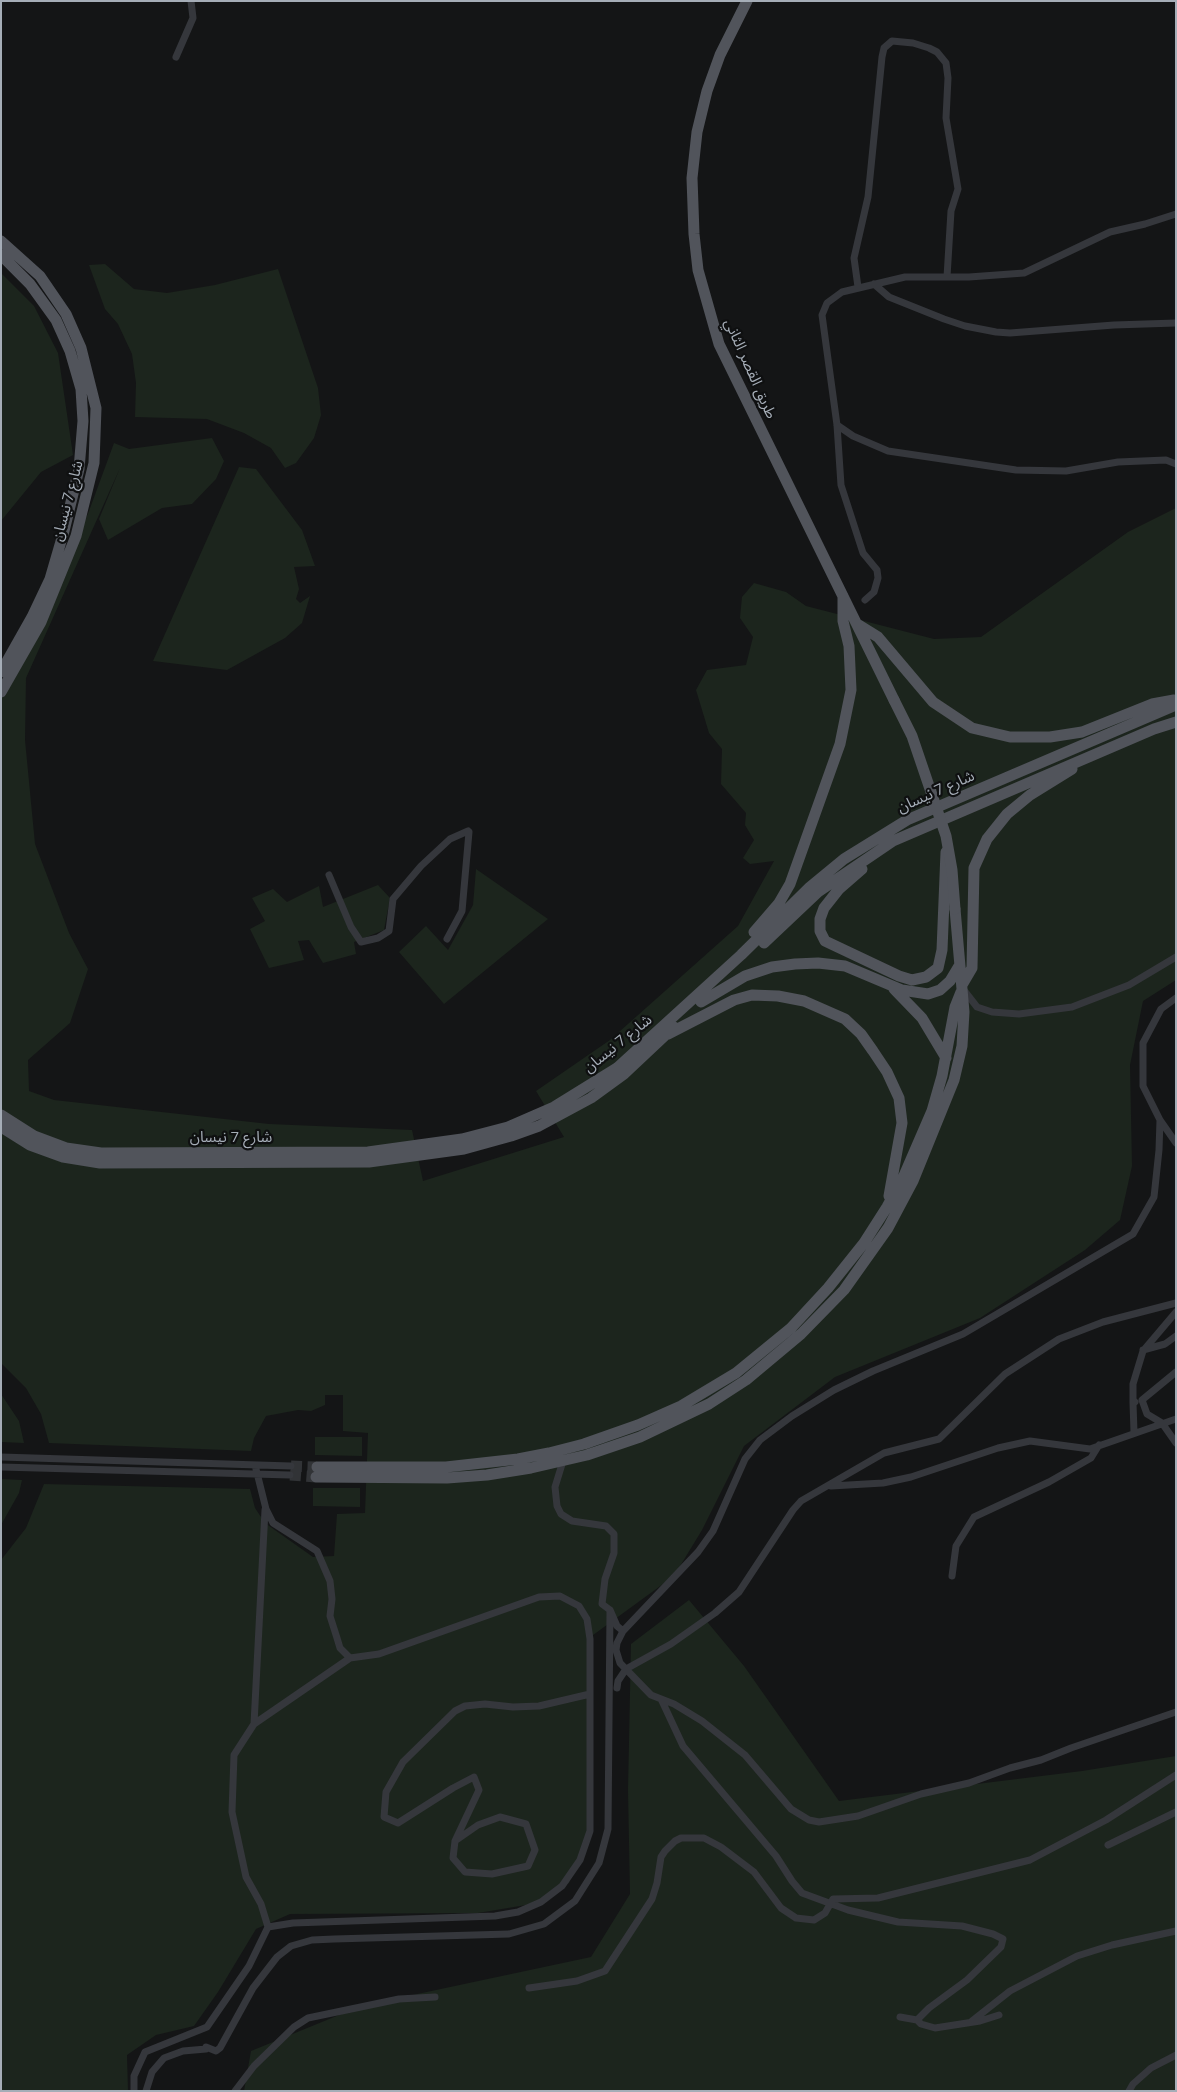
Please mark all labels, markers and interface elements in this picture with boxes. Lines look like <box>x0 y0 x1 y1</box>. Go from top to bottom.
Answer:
street label: طريق القصر الثاني <box>720 316 780 422</box>
street label: شارع 7 نيسان <box>49 459 87 543</box>
street label: شارع 7 نيسان <box>895 767 977 817</box>
street label: شارع 7 نيسان <box>580 1011 656 1077</box>
street label: شارع 7 نيسان <box>190 1129 272 1147</box>

